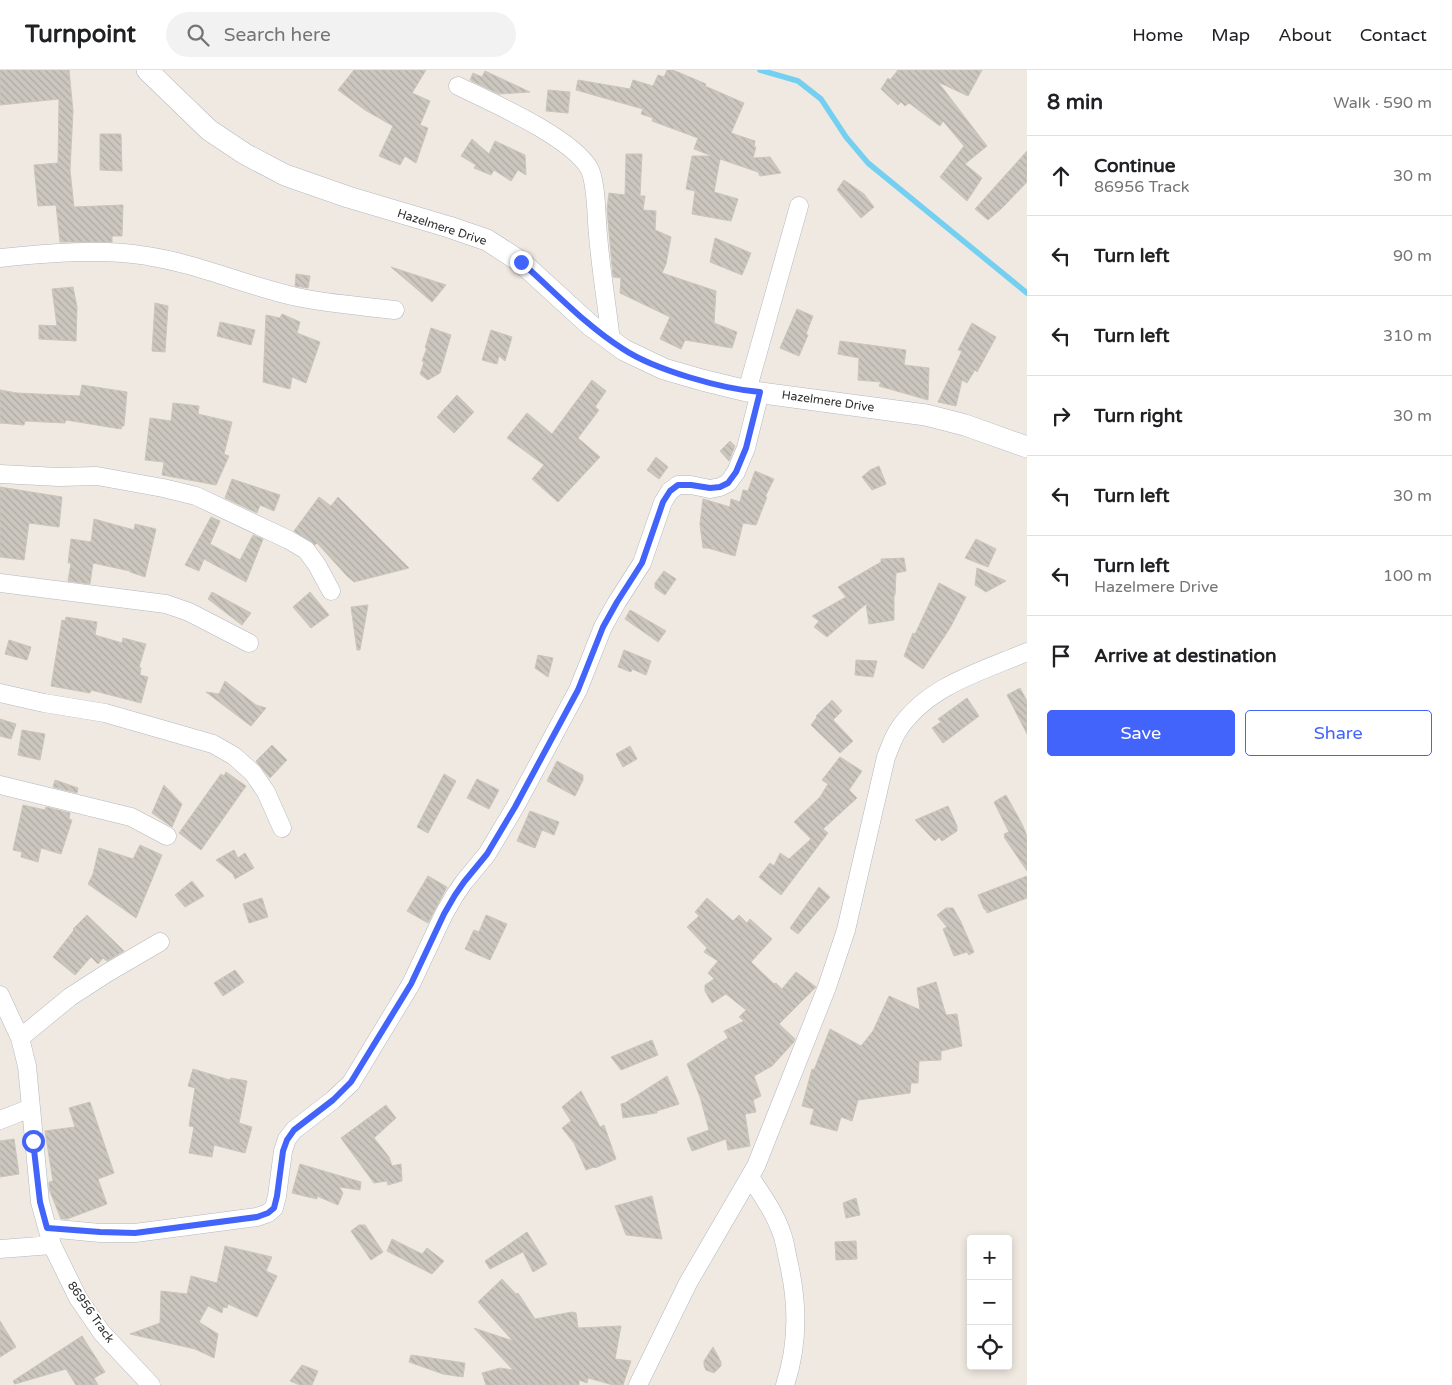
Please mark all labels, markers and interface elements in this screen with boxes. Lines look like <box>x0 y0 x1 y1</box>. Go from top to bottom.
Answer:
search box <box>166 12 516 57</box>
text: Turnpoint <box>25 20 136 49</box>
icon: search <box>184 21 212 49</box>
text: Search here <box>224 24 331 46</box>
text: Home <box>1132 24 1183 46</box>
text: Map <box>1211 24 1250 46</box>
text: About <box>1278 24 1332 46</box>
text: Contact <box>1360 24 1427 46</box>
text: 8 min <box>1047 90 1103 115</box>
text: Walk · 590 m <box>1333 93 1432 113</box>
text: Continue <box>1094 155 1176 177</box>
icon: ahead <box>1047 162 1075 190</box>
text: 30 m <box>1393 166 1432 186</box>
text: 86956 Track <box>1094 177 1190 197</box>
street label: Hazelmere Drive <box>395 206 489 248</box>
icon: left <box>1047 242 1075 270</box>
text: Turn left <box>1094 245 1170 267</box>
text: 90 m <box>1393 246 1432 266</box>
route end <box>510 251 533 274</box>
icon: left <box>1047 322 1075 350</box>
text: Turn left <box>1094 325 1170 347</box>
text: 310 m <box>1383 326 1432 346</box>
street label: Hazelmere Drive <box>781 388 875 414</box>
icon: right <box>1047 402 1075 430</box>
text: Turn right <box>1094 405 1182 427</box>
text: 30 m <box>1393 406 1432 426</box>
icon: left <box>1047 482 1075 510</box>
text: Turn left <box>1094 485 1170 507</box>
text: 30 m <box>1393 486 1432 506</box>
text: Turn left <box>1094 555 1170 577</box>
icon: left <box>1047 562 1075 590</box>
text: 100 m <box>1383 566 1432 586</box>
text: Hazelmere Drive <box>1094 577 1218 597</box>
icon: arrive <box>1047 642 1075 670</box>
text: Arrive at destination <box>1094 645 1277 667</box>
button: Save <box>1047 710 1235 756</box>
button: Share <box>1245 710 1432 756</box>
route start <box>22 1130 45 1153</box>
map controls <box>967 1235 1012 1370</box>
button: + <box>967 1235 1012 1280</box>
street label: 86956 Track <box>65 1279 118 1346</box>
button: − <box>967 1280 1012 1325</box>
button: locate <box>967 1325 1012 1370</box>

